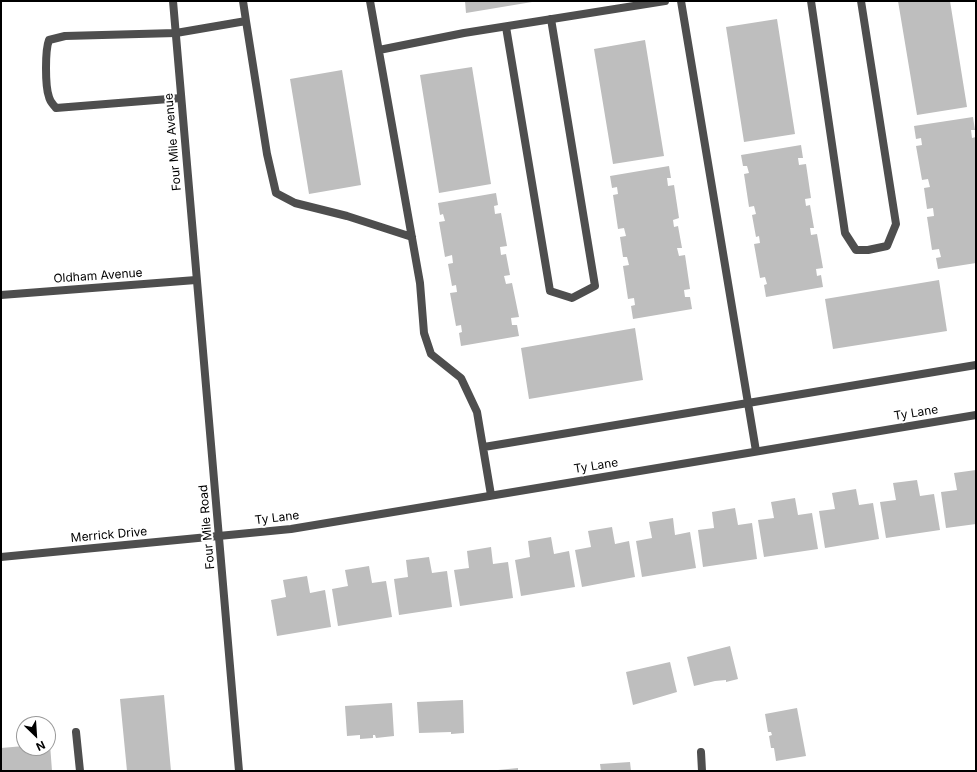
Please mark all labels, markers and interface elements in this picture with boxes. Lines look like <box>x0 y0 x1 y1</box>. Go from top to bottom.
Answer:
street label: Four Mile Avenue <box>162 93 184 191</box>
street label: Oldham Avenue <box>53 266 143 286</box>
street label: Ty Lane <box>893 402 939 424</box>
street label: Ty Lane <box>573 455 619 477</box>
street label: Four Mile Road <box>196 484 218 570</box>
street label: Ty Lane <box>254 508 300 528</box>
street label: Merrick Drive <box>70 524 148 546</box>
north arrow <box>16 716 56 756</box>
text: N <box>34 738 47 754</box>

